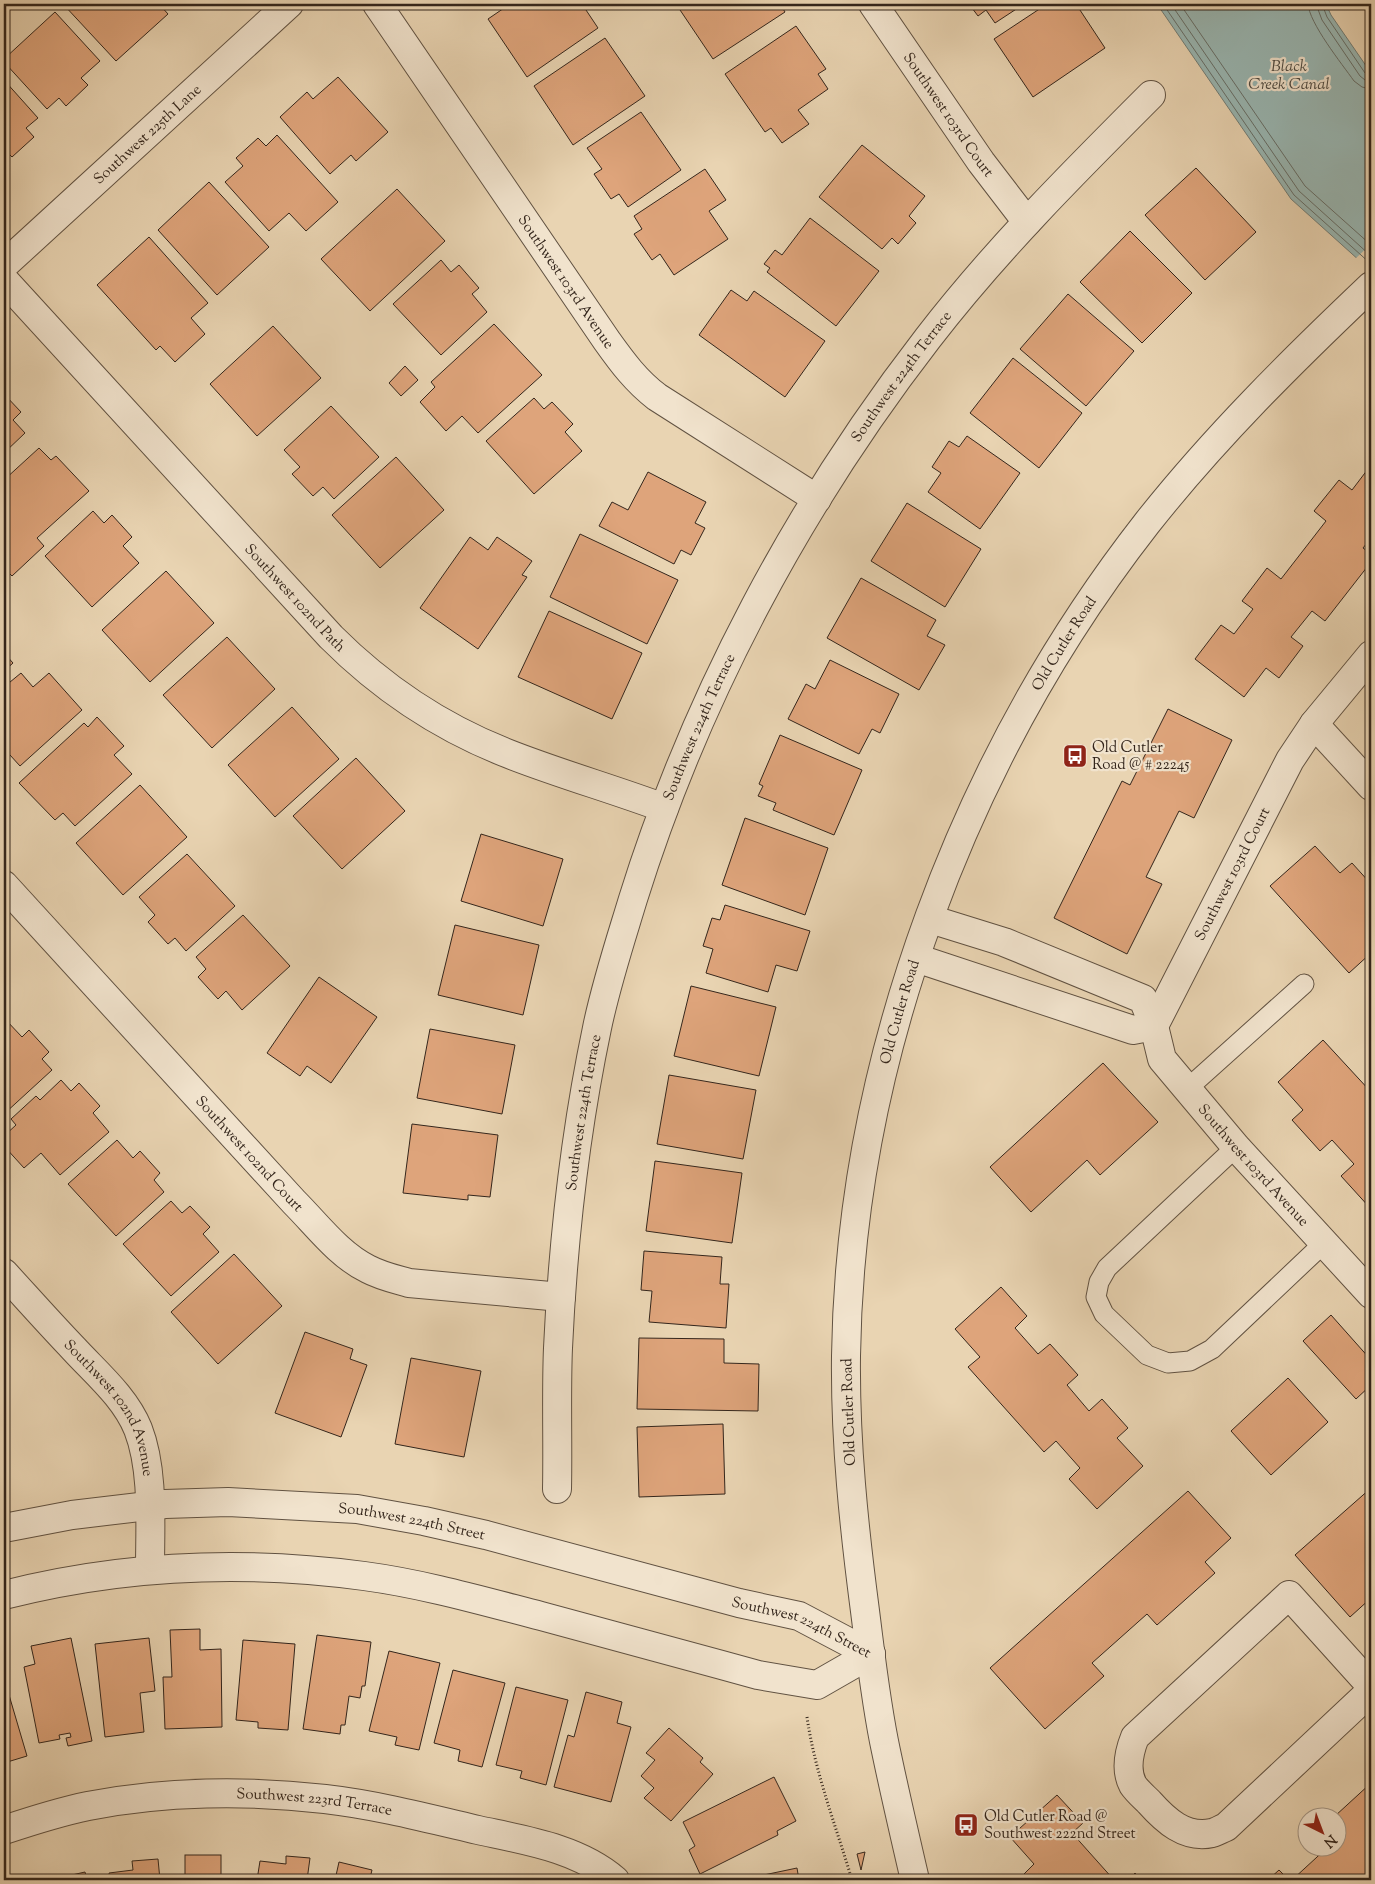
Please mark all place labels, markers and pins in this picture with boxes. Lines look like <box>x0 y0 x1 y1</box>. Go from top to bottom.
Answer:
place label: Old Cutler Road @ # 22245 <box>1092 738 1189 776</box>
bus stop icon: Old Cutler Road @ # 22245 <box>1062 743 1088 769</box>
place label: Old Cutler Road @ Southwest 222nd Street <box>984 1807 1136 1845</box>
bus stop icon: Old Cutler Road @ Southwest 222nd Street <box>953 1812 979 1838</box>

